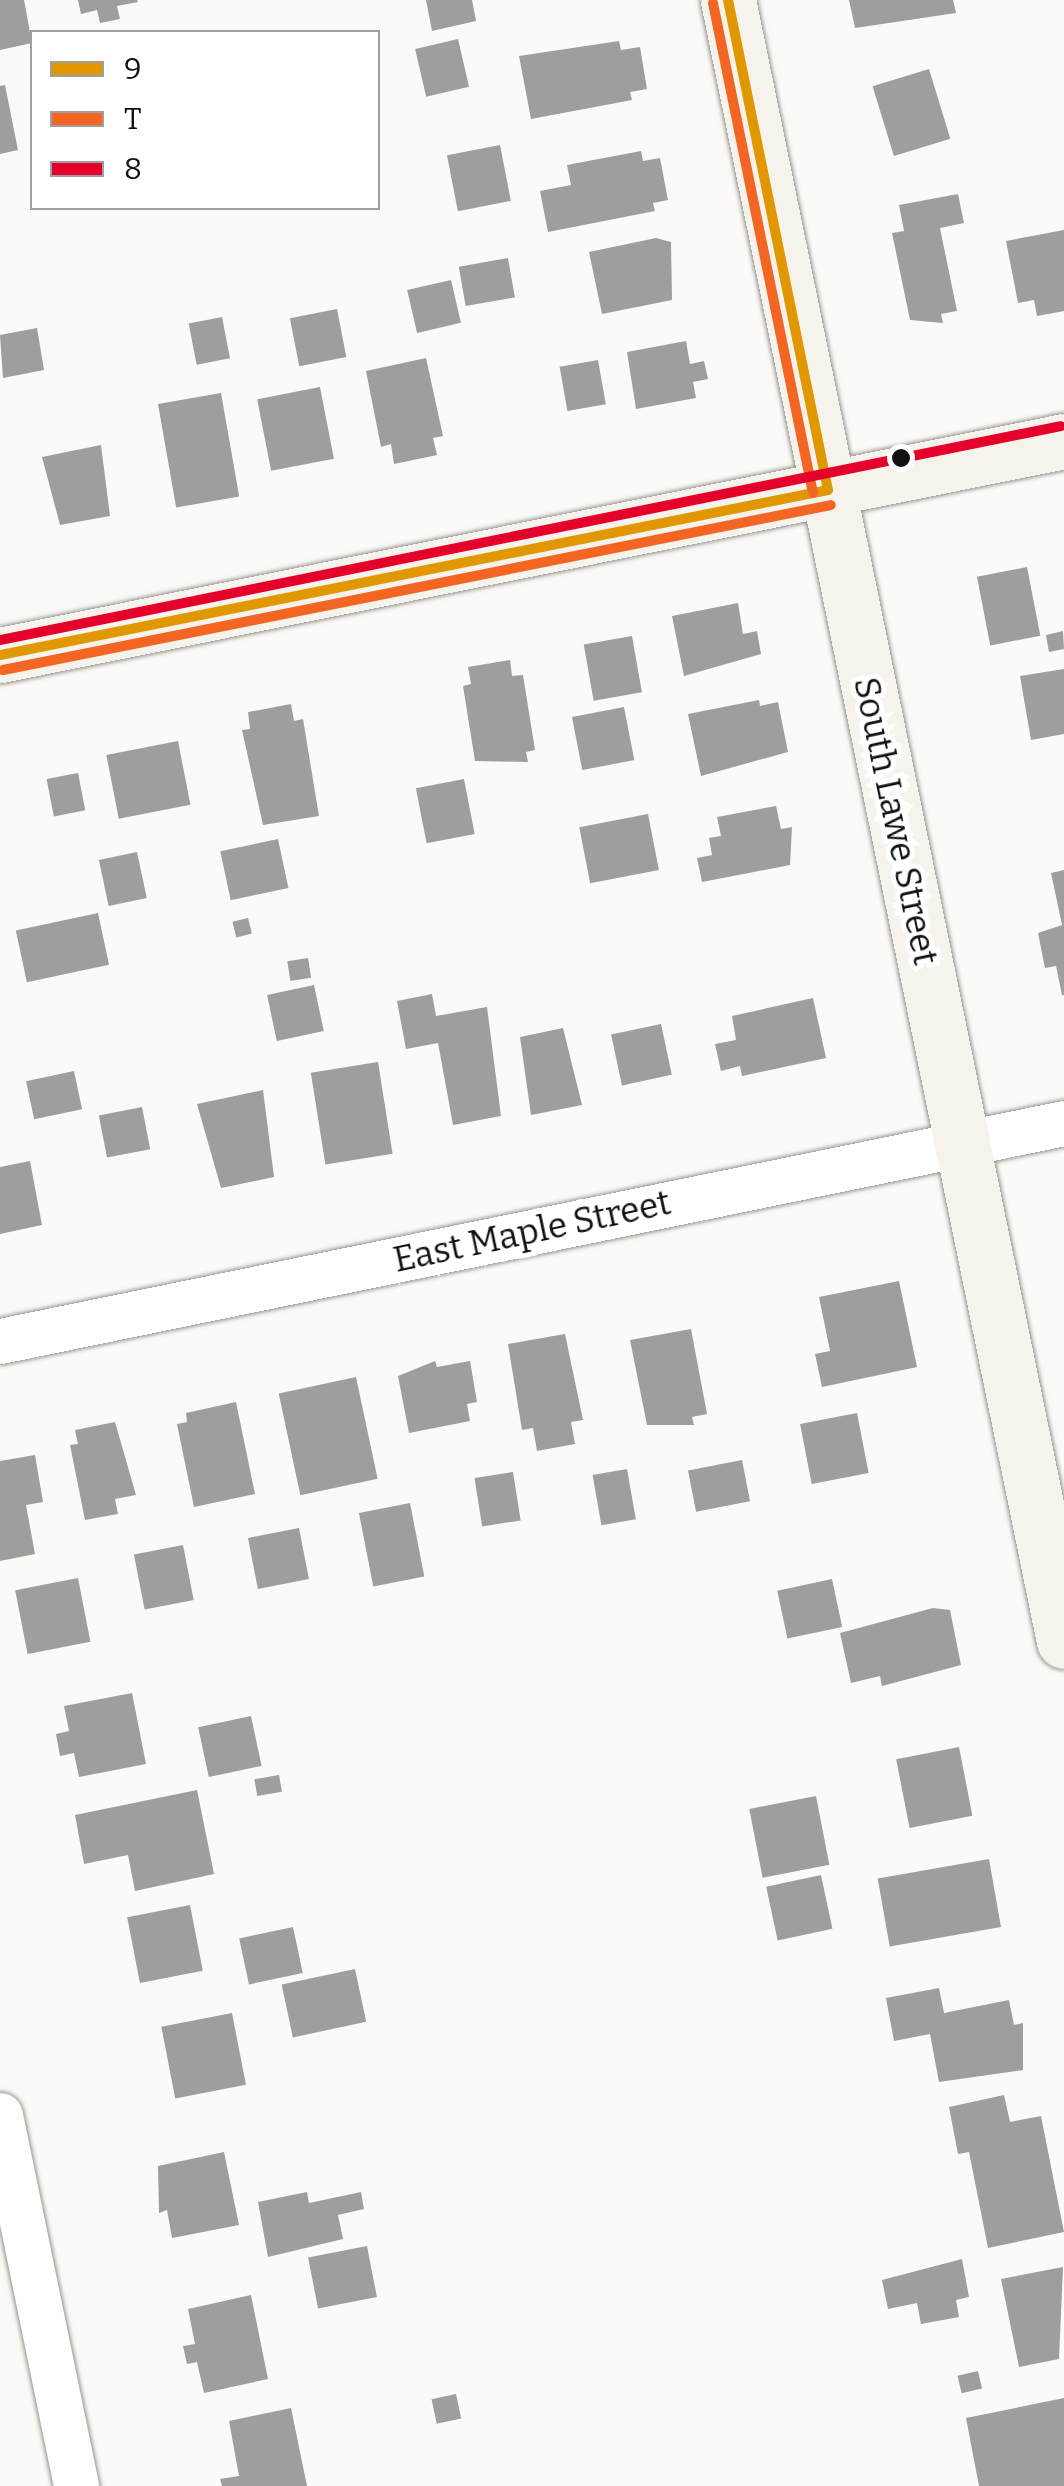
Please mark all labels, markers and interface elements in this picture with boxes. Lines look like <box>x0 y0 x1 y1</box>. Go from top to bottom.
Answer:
legend <box>30 30 380 210</box>
text: 9 <box>124 51 142 87</box>
text: T <box>124 101 142 137</box>
text: 8 <box>124 151 142 187</box>
unlabelled marker <box>891 448 911 468</box>
street label: South Lawe Street <box>845 673 947 969</box>
street label: East Maple Street <box>390 1181 674 1281</box>

